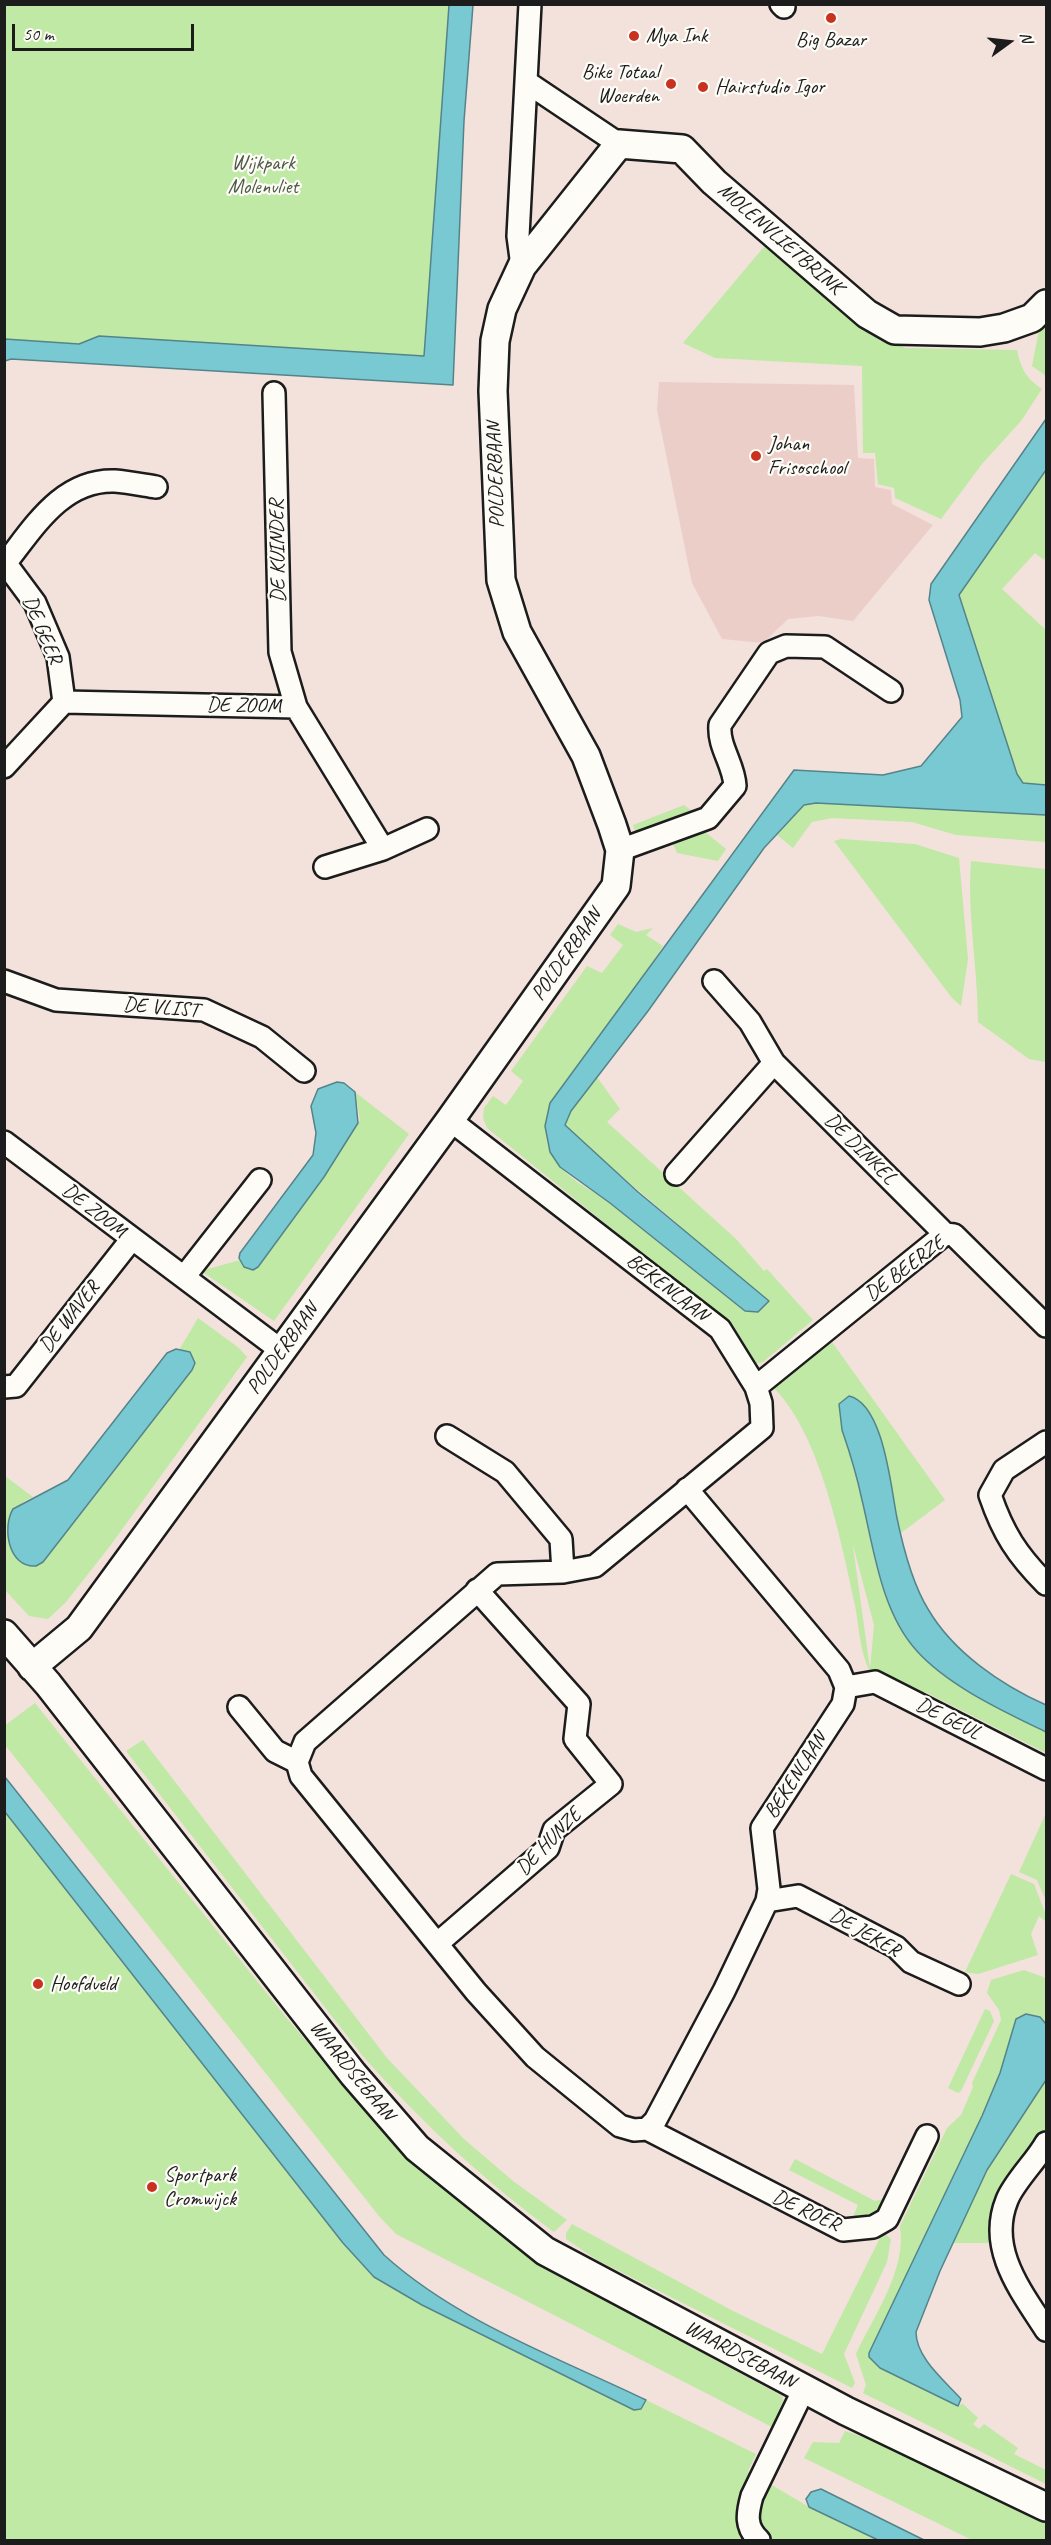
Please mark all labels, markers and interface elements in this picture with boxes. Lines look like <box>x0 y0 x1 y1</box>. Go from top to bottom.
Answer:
marker: Big Bazar <box>824 11 838 25</box>
scale bar <box>15 12 196 50</box>
north arrow <box>979 12 1039 72</box>
text: 50 m <box>23 23 54 45</box>
place label: Mya Ink <box>646 23 707 49</box>
place label: Big Bazar <box>796 27 866 53</box>
marker: Mya Ink <box>627 29 641 43</box>
text: N <box>1015 30 1037 45</box>
place label: Bike Totaal Woerden <box>582 59 659 109</box>
place label: Hairstudio Igor <box>715 74 825 100</box>
marker: Bike Totaal Woerden <box>664 77 678 91</box>
marker: Hairstudio Igor <box>696 80 710 94</box>
park label: Wijkpark Molenvliet <box>228 150 298 200</box>
street label: MOLENVLIETBRINK <box>712 178 848 300</box>
street label: POLDERBAAN <box>482 421 510 529</box>
place label: Johan Frisoschool <box>768 431 846 481</box>
marker: Johan Frisoschool <box>749 449 763 463</box>
street label: DE KUINDER <box>265 499 291 603</box>
street label: DE GEER <box>16 592 68 668</box>
street label: DE ZOOM <box>206 693 282 719</box>
street label: POLDERBAAN <box>526 904 608 1006</box>
street label: DE VLIST <box>122 992 200 1024</box>
street label: DE DINKEL <box>819 1108 901 1190</box>
street label: DE ZOOM <box>57 1178 131 1244</box>
street label: DE BEERZE <box>860 1231 950 1307</box>
street label: BEKENLAAN <box>621 1248 713 1328</box>
street label: DE WAVER <box>34 1276 106 1358</box>
street label: POLDERBAAN <box>242 1299 324 1399</box>
street label: DE GEUL <box>912 1692 984 1746</box>
street label: BEKENLAAN <box>759 1729 833 1823</box>
street label: DE HUNZE <box>511 1803 587 1881</box>
street label: DE JEKER <box>825 1903 905 1963</box>
place label: Hoofdveld <box>50 1971 117 1997</box>
marker: Hoofdveld <box>31 1977 45 1991</box>
street label: WAARDSEBAAN <box>304 2016 400 2126</box>
place label: Sportpark Cromwijck <box>164 2162 236 2212</box>
marker: Sportpark Cromwijck <box>145 2180 159 2194</box>
street label: DE ROER <box>768 2184 844 2238</box>
street label: WAARDSEBAAN <box>680 2315 800 2395</box>

